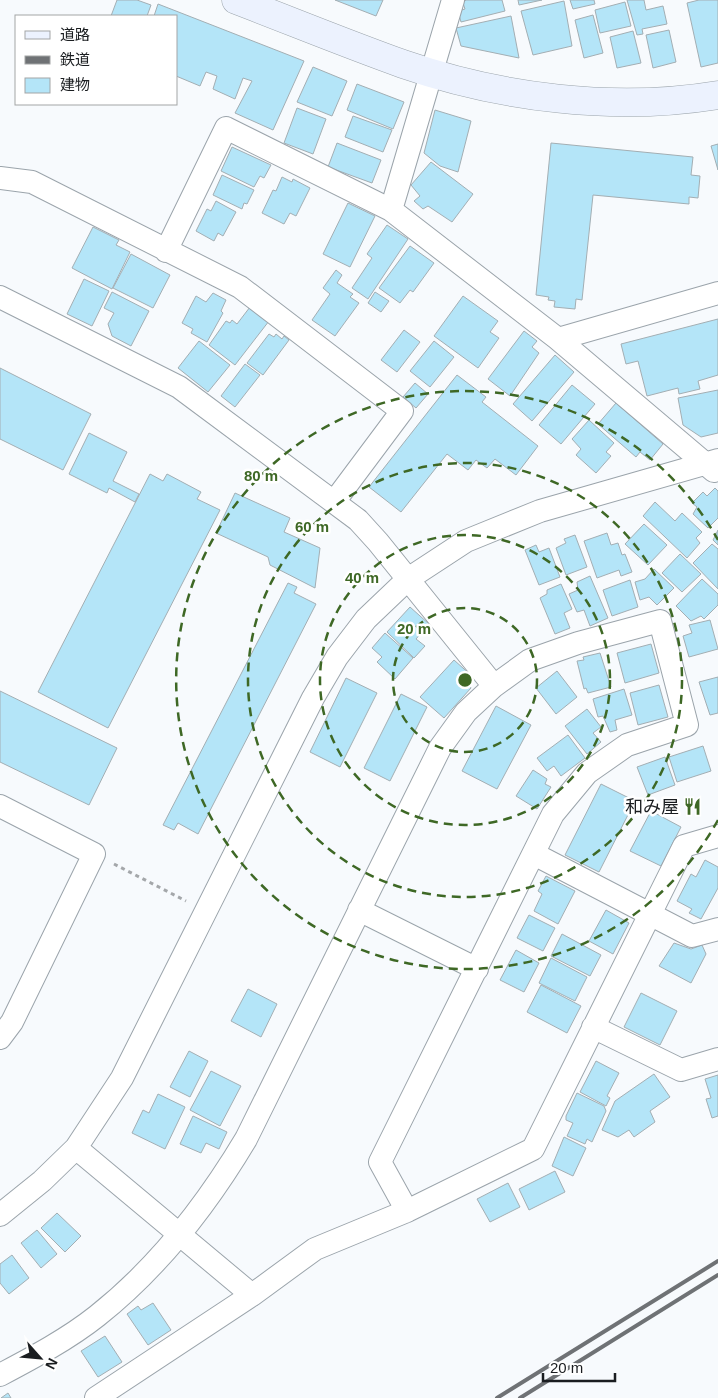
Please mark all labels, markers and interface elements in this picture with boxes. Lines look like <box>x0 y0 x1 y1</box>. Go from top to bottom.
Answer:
legend <box>15 15 178 105</box>
text: 道路 <box>60 26 90 43</box>
text: 鉄道 <box>60 51 90 68</box>
text: 建物 <box>60 76 90 93</box>
text: 80 m <box>244 467 278 484</box>
text: 60 m <box>295 518 329 535</box>
text: 40 m <box>345 569 379 586</box>
text: 20 m <box>397 620 431 637</box>
centre of rings <box>456 671 474 689</box>
place label: 和み屋 <box>625 797 679 817</box>
restaurant icon: 和み屋 <box>683 797 703 817</box>
north arrow <box>15 1333 65 1383</box>
scale bar <box>543 1350 616 1382</box>
text: N <box>42 1356 61 1372</box>
text: 20 m <box>550 1359 583 1376</box>

